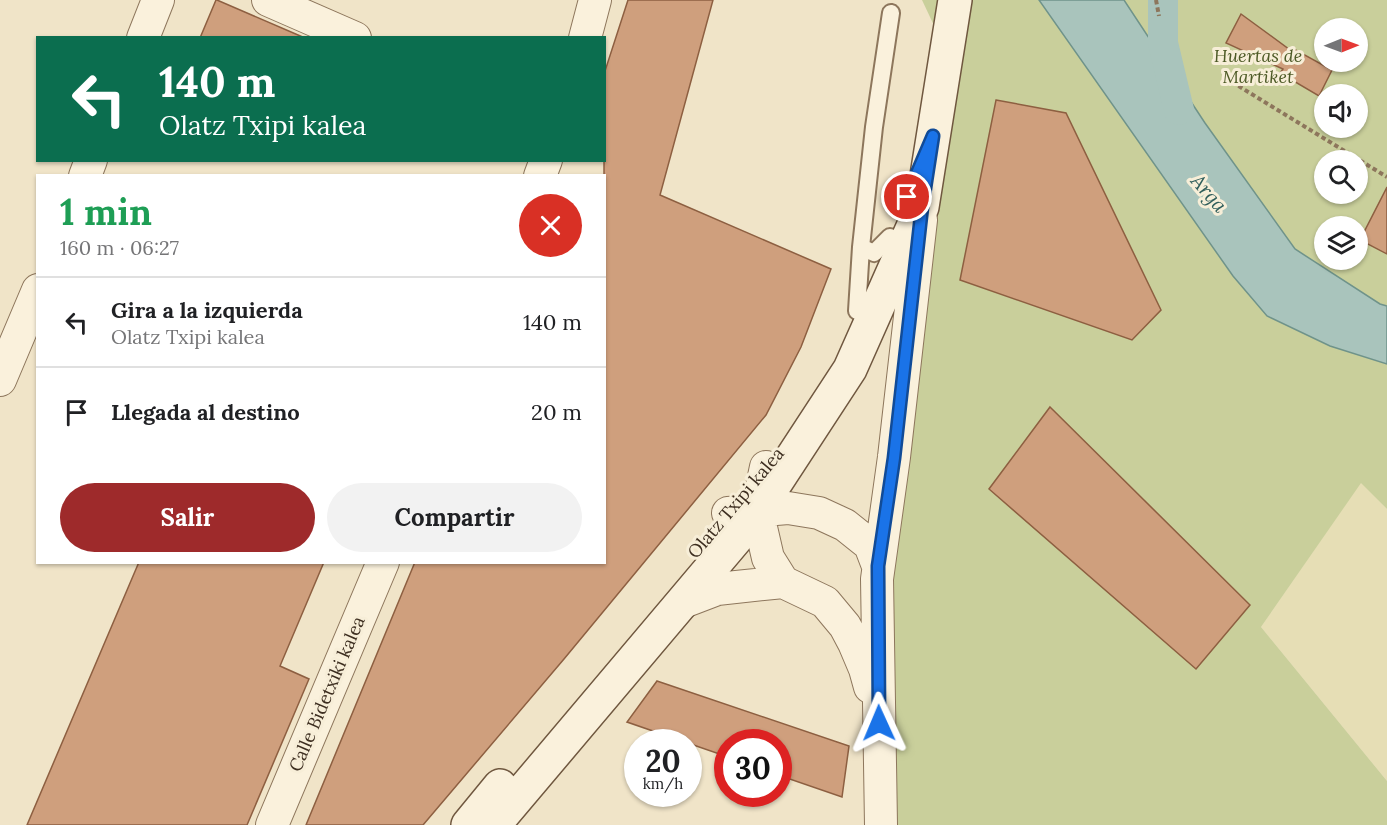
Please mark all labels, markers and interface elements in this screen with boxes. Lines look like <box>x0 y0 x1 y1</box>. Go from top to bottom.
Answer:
north arrow <box>1314 18 1368 72</box>
map controls <box>1314 18 1368 270</box>
park label: Huertas de Martiket <box>1214 44 1302 88</box>
text: 140 m <box>159 55 275 109</box>
icon: left <box>60 60 138 138</box>
button: sound <box>1314 84 1368 138</box>
text: Olatz Txipi kalea <box>159 108 367 142</box>
button: search <box>1314 150 1368 204</box>
water label: Arga <box>1185 168 1233 217</box>
pin <box>881 171 932 222</box>
icon: arrive <box>890 180 923 213</box>
text: 1 min <box>60 189 152 235</box>
button: close <box>519 194 582 257</box>
button: layers <box>1314 216 1368 270</box>
text: 160 m · 06:27 <box>60 235 179 260</box>
text: Gira a la izquierda <box>111 296 303 324</box>
icon: left <box>60 306 93 339</box>
text: 140 m <box>523 308 582 336</box>
text: Olatz Txipi kalea <box>111 324 265 349</box>
icon: arrive <box>60 396 93 429</box>
text: Llegada al destino <box>111 398 300 426</box>
text: 20 m <box>531 398 582 426</box>
street label: Olatz Txipi kalea <box>682 442 789 563</box>
button: Salir <box>60 483 315 552</box>
button: Compartir <box>327 483 582 552</box>
street label: Calle Bidetxiki kalea <box>283 613 370 775</box>
position arrow <box>847 691 911 755</box>
speed limit sign: 30 <box>714 729 792 807</box>
text: 20 <box>645 742 681 780</box>
text: km/h <box>643 774 683 793</box>

